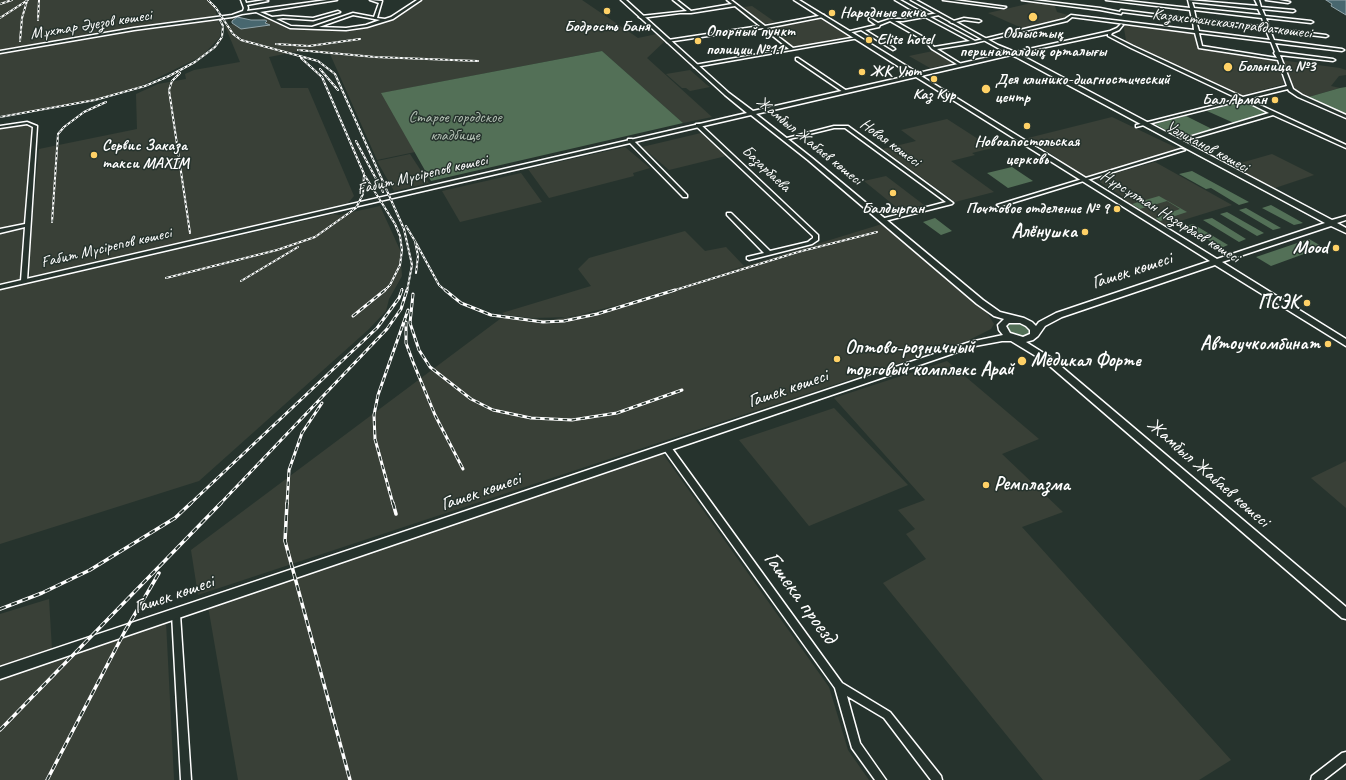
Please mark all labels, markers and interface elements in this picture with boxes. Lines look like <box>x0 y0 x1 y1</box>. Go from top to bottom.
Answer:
place label: Народные окна <box>840 3 926 23</box>
street label: Казахстанская правда көшесі <box>1151 5 1313 43</box>
street label: Мұхтар Әуезов көшесі <box>29 6 153 44</box>
marker: Бодрость Баня <box>602 6 612 16</box>
marker: Народные окна <box>827 8 837 18</box>
marker: Облыстық перинаталдық орталығы <box>1027 11 1039 23</box>
place label: Бодрость Баня <box>564 17 650 37</box>
place label: Опорный пункт полиции №11 <box>706 22 795 60</box>
place label: Облыстық перинаталдық орталығы <box>960 24 1106 62</box>
place label: Elite hotel <box>877 30 933 50</box>
marker: Elite hotel <box>864 35 874 45</box>
marker: Опорный пункт полиции №11 <box>693 36 703 46</box>
place label: Больница №3 <box>1237 57 1315 77</box>
marker: Больница №3 <box>1222 61 1234 73</box>
place label: ЖК Уют <box>870 62 921 82</box>
marker: ЖК Уют <box>857 67 867 77</box>
place label: Дея клинико-диагностический центр <box>995 70 1170 108</box>
marker: Каз Кур <box>929 74 939 84</box>
marker: Дея клинико-диагностический центр <box>980 83 992 95</box>
place label: Каз Кур <box>913 85 955 105</box>
place label: Бал Арман <box>1202 90 1267 110</box>
street label: Жамбыл Жабаев көшесі <box>752 92 866 190</box>
marker: Бал Арман <box>1270 95 1280 105</box>
park label: Старое городское кладбище <box>408 108 502 146</box>
street label: Новая көшесі <box>856 115 924 171</box>
street label: Уәлиханов көшесі <box>1162 117 1252 177</box>
marker: Новоапостольская церковь <box>1022 121 1032 131</box>
place label: Новоапостольская церковь <box>975 132 1079 170</box>
place label: Сервис Заказа такси MAXIM <box>102 136 189 174</box>
street label: Базарбаева <box>738 142 794 196</box>
marker: Сервис Заказа такси MAXIM <box>89 150 99 160</box>
street label: Ғабит Мүсірепов көшесі <box>355 151 489 199</box>
street label: Нұрсұлтан Назарбаев көшесі <box>1097 166 1243 268</box>
marker: Балдырган <box>888 188 898 198</box>
place label: Балдырган <box>862 199 924 219</box>
place label: Почтовое отделение № 9 <box>966 199 1109 219</box>
marker: Почтовое отделение № 9 <box>1112 204 1122 214</box>
place label: Алёнушка <box>1012 221 1077 243</box>
street label: Ғабит Мүсірепов көшесі <box>39 224 173 272</box>
marker: Алёнушка <box>1080 227 1090 237</box>
place label: Mood <box>1293 237 1328 259</box>
marker: Mood <box>1331 243 1341 253</box>
street label: Гашек көшесі <box>1089 247 1175 295</box>
place label: ПСЭК <box>1258 292 1299 314</box>
marker: ПСЭК <box>1302 298 1312 308</box>
place label: Автоучкомбинат <box>1200 333 1320 355</box>
place label: Оптово-розничный торговый комплекс Арай <box>845 337 1014 381</box>
marker: Автоучкомбинат <box>1323 339 1333 349</box>
place label: Медикал Форте <box>1031 350 1141 372</box>
marker: Оптово-розничный торговый комплекс Арай <box>832 354 842 364</box>
marker: Медикал Форте <box>1016 355 1028 367</box>
street label: Гашек көшесі <box>745 365 831 413</box>
street label: Жамбыл Жабаев көшесі <box>1142 413 1274 533</box>
street label: Гашек көшесі <box>438 468 524 516</box>
place label: Ремплазма <box>994 474 1070 496</box>
marker: Ремплазма <box>981 480 991 490</box>
street label: Гашека проезд <box>757 546 843 650</box>
street label: Гашек көшесі <box>131 571 217 619</box>

